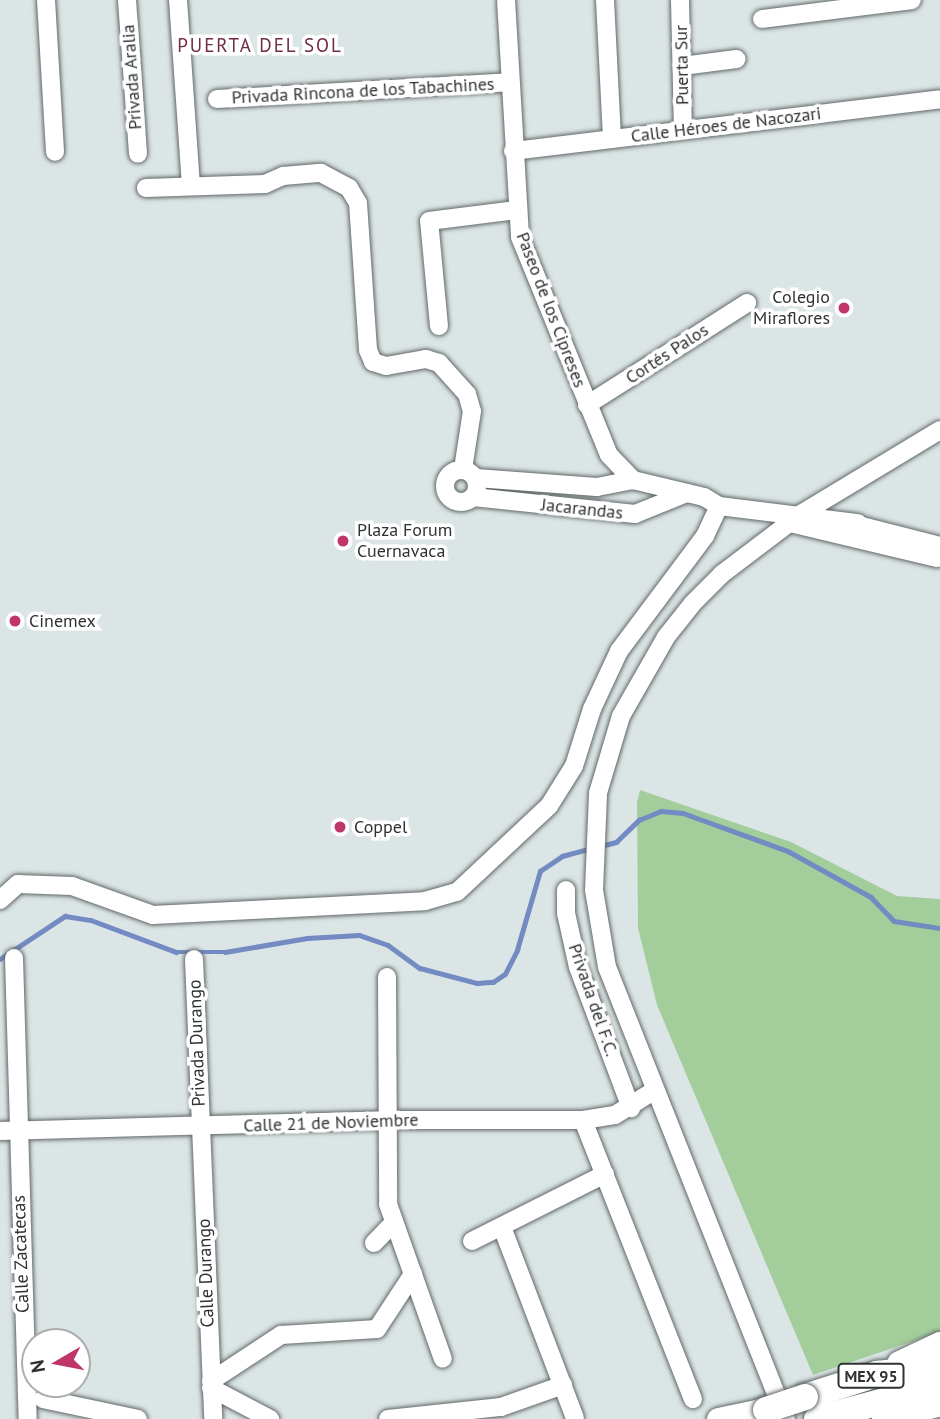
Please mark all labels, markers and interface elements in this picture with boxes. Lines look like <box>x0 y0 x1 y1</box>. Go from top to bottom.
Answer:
street label: Privada Aralia <box>118 23 146 131</box>
street label: Puerta Sur <box>671 25 693 105</box>
district label: PUERTA DEL SOL <box>178 35 342 57</box>
street label: Privada Rincona de los Tabachines <box>231 73 495 109</box>
street label: Calle Héroes de Nacozari <box>630 103 822 147</box>
street label: Paseo de los Cipreses <box>511 229 591 391</box>
place label: Colegio Miraflores <box>753 287 830 330</box>
marker: Colegio Miraflores <box>836 300 852 316</box>
street label: Cortés Palos <box>622 319 712 389</box>
street label: Jacarandas <box>540 494 624 524</box>
place label: Plaza Forum Cuernavaca <box>357 520 452 562</box>
marker: Plaza Forum Cuernavaca <box>335 533 351 549</box>
place label: Cinemex <box>29 610 96 632</box>
marker: Cinemex <box>7 613 23 629</box>
place label: Coppel <box>354 816 407 838</box>
marker: Coppel <box>332 819 348 835</box>
street label: Privada del F.C. <box>564 941 622 1059</box>
street label: Privada Durango <box>184 979 210 1107</box>
street label: Calle 21 de Noviembre <box>243 1109 419 1137</box>
street label: Calle Zacatecas <box>8 1195 34 1313</box>
street label: Calle Durango <box>193 1218 219 1328</box>
north arrow <box>21 1328 91 1398</box>
text: N <box>24 1358 50 1375</box>
road number: MEX 95 <box>836 1364 906 1388</box>

